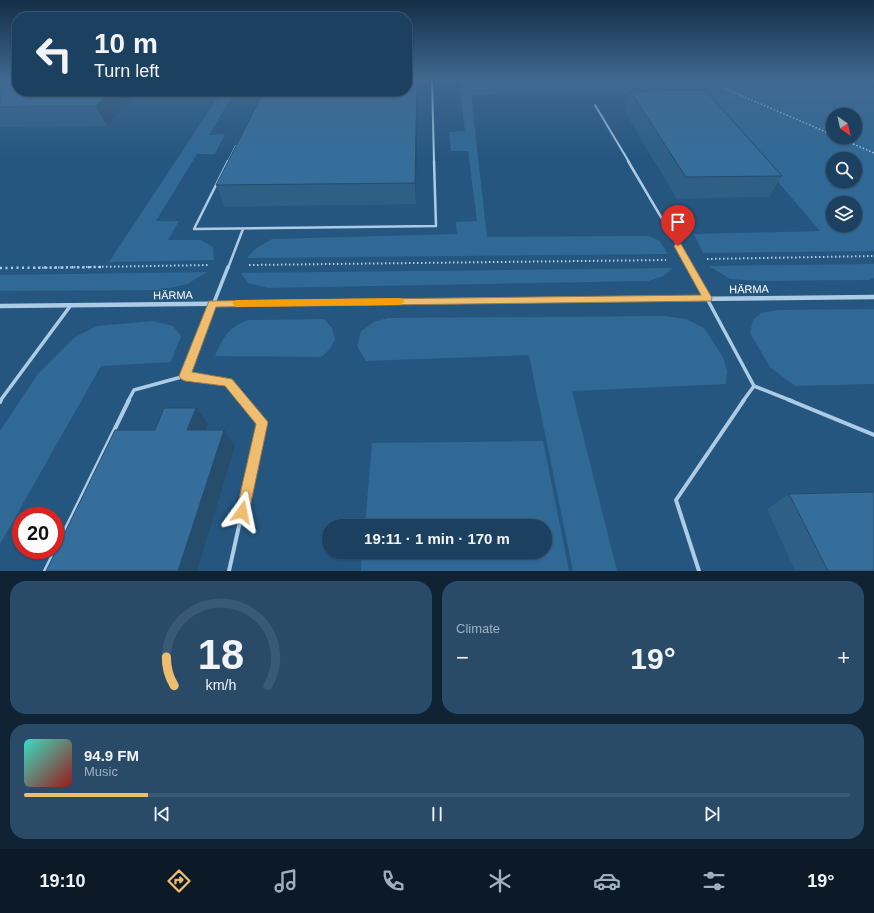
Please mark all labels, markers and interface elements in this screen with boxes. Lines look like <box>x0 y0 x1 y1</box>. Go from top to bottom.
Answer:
icon: left <box>28 28 80 80</box>
text: 10 m <box>94 28 158 59</box>
text: Turn left <box>94 61 159 81</box>
north arrow <box>826 108 862 144</box>
map controls <box>826 108 862 232</box>
button: search <box>826 152 862 188</box>
button: layers <box>826 196 862 232</box>
pin <box>661 205 695 246</box>
icon: arrive <box>667 211 689 233</box>
street label: HÄRMA <box>729 283 770 295</box>
street label: HÄRMA <box>153 289 194 301</box>
position arrow <box>221 491 263 533</box>
speed limit sign: 20 <box>12 507 64 559</box>
text: 19:11 · 1 min · 170 m <box>364 530 510 547</box>
text: Climate <box>456 621 500 636</box>
text: 18 <box>198 630 244 677</box>
text: 19° <box>630 642 676 675</box>
text: − <box>456 645 469 670</box>
text: + <box>837 645 850 670</box>
text: km/h <box>206 676 237 692</box>
text: 94.9 FM <box>84 747 139 764</box>
text: Music <box>84 764 118 779</box>
icon: previous <box>151 803 173 825</box>
icon: pause <box>426 803 448 825</box>
icon: next <box>701 803 723 825</box>
icon: directions <box>165 867 193 895</box>
icon: music <box>272 867 300 895</box>
icon: phone <box>379 867 407 895</box>
icon: climate <box>486 867 514 895</box>
icon: car <box>593 867 621 895</box>
icon: filters <box>700 867 728 895</box>
text: 19:10 <box>40 871 86 891</box>
text: 19° <box>807 871 834 891</box>

